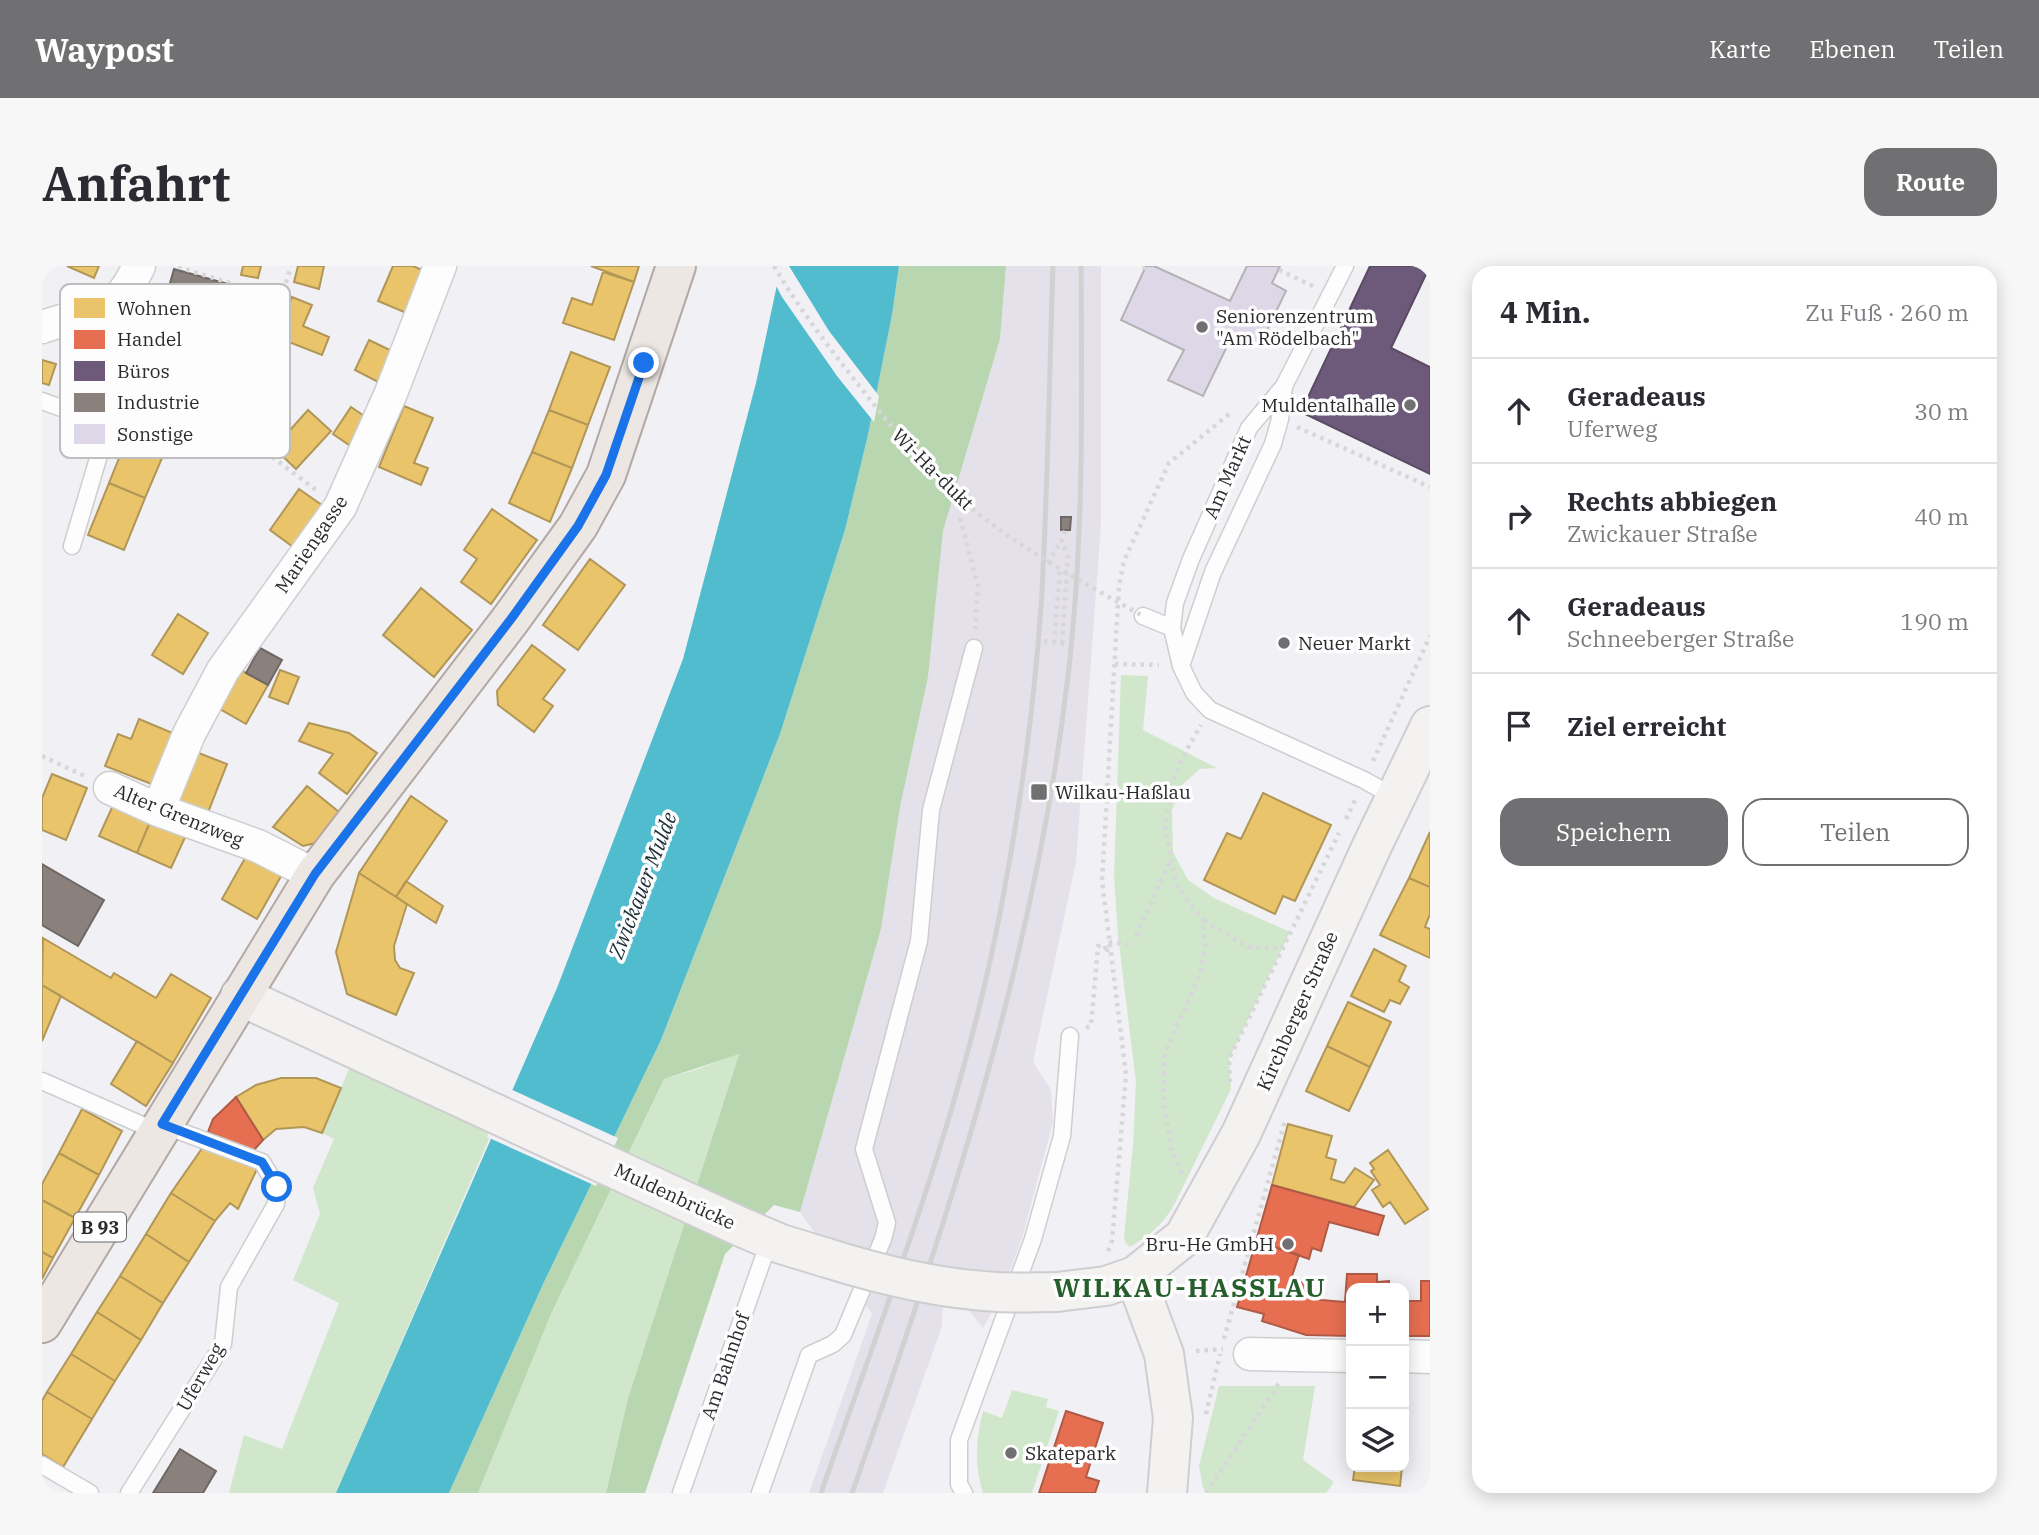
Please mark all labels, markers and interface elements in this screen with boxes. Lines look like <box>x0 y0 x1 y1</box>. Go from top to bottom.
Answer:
text: Waypost <box>35 28 174 71</box>
text: Karte <box>1709 33 1771 65</box>
text: Ebenen <box>1809 33 1896 65</box>
text: Teilen <box>1934 33 2004 65</box>
button: Route <box>1864 148 1997 216</box>
text: Anfahrt <box>42 151 230 214</box>
legend <box>60 284 290 458</box>
text: 4 Min. <box>1500 292 1591 331</box>
text: Wohnen <box>117 296 192 320</box>
text: Zu Fuß · 260 m <box>1805 297 1969 327</box>
place label: Seniorenzentrum "Am Rödelbach" <box>1216 304 1374 350</box>
marker: Seniorenzentrum "Am Rödelbach" <box>1194 319 1210 335</box>
text: Handel <box>117 327 182 351</box>
route end <box>628 347 659 378</box>
text: Büros <box>117 359 170 383</box>
text: Geradeaus <box>1567 379 1706 413</box>
text: Industrie <box>117 390 199 414</box>
icon: ahead <box>1500 392 1538 430</box>
place label: Muldentalhalle <box>1261 393 1396 417</box>
text: 30 m <box>1914 396 1969 426</box>
marker: Muldentalhalle <box>1402 397 1418 413</box>
text: Uferweg <box>1567 413 1657 443</box>
text: Sonstige <box>117 422 193 446</box>
street label: Wi-Ha-dukt <box>887 423 979 515</box>
street label: Am Markt <box>1198 431 1256 522</box>
text: Rechts abbiegen <box>1567 484 1777 518</box>
street label: Mariengasse <box>269 490 353 598</box>
icon: right <box>1500 497 1538 535</box>
text: 40 m <box>1914 501 1969 531</box>
text: Zwickauer Straße <box>1567 518 1758 548</box>
text: Geradeaus <box>1567 589 1706 623</box>
icon: ahead <box>1500 602 1538 640</box>
text: 190 m <box>1900 606 1969 636</box>
text: Schneeberger Straße <box>1567 623 1794 653</box>
place label: Neuer Markt <box>1298 631 1411 655</box>
marker: Neuer Markt <box>1276 635 1292 651</box>
icon: arrive <box>1500 707 1538 745</box>
text: Ziel erreicht <box>1567 709 1726 743</box>
street label: Alter Grenzweg <box>111 778 248 852</box>
place label: Wilkau-Haßlau <box>1055 780 1191 804</box>
marker: Wilkau-Haßlau <box>1029 782 1049 802</box>
button: Speichern <box>1500 798 1728 866</box>
button: Teilen <box>1742 798 1969 866</box>
water label: Zwickauer Mulde <box>601 807 683 963</box>
street label: Kirchberger Straße <box>1251 928 1343 1094</box>
street label: Muldenbrücke <box>611 1158 739 1234</box>
route start <box>261 1171 292 1202</box>
road number: B 93 <box>74 1212 126 1242</box>
place label: Bru-He GmbH <box>1146 1232 1274 1256</box>
marker: Bru-He GmbH <box>1280 1236 1296 1252</box>
district label: WILKAU-HASSLAU <box>1053 1270 1327 1304</box>
map controls <box>1346 1283 1409 1472</box>
button: + <box>1346 1283 1409 1346</box>
street label: Am Bahnhof <box>695 1308 755 1423</box>
street label: Uferweg <box>171 1338 229 1415</box>
button: − <box>1346 1346 1409 1409</box>
button: layers <box>1346 1409 1409 1472</box>
place label: Skatepark <box>1025 1441 1116 1465</box>
marker: Skatepark <box>1003 1445 1019 1461</box>

